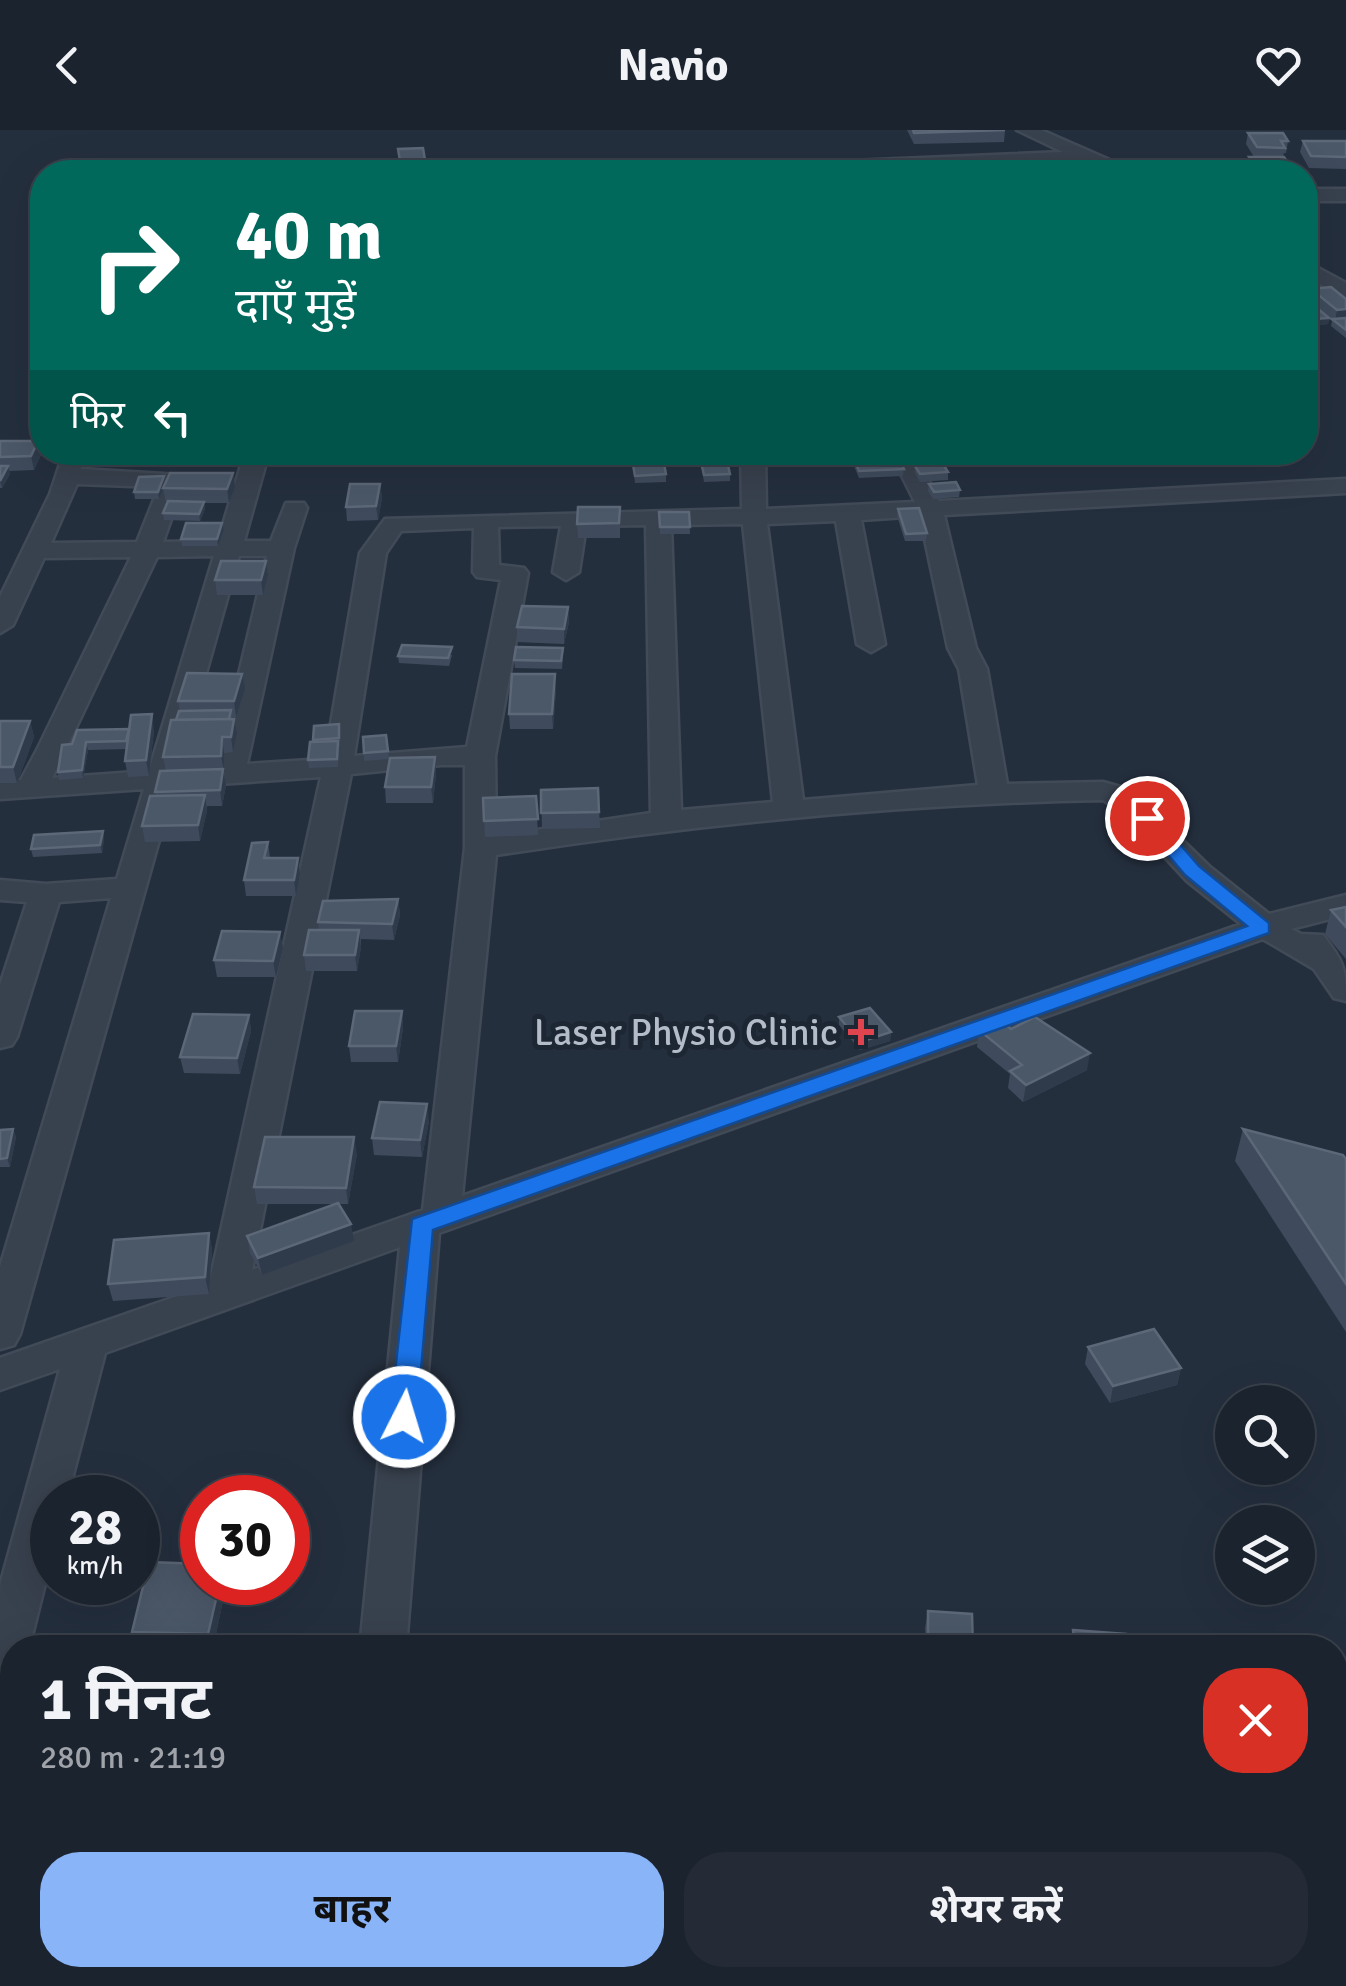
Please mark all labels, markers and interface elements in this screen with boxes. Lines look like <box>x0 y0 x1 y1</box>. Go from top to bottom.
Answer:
icon: back <box>40 38 95 93</box>
text: Navio <box>617 38 729 93</box>
icon: heart <box>1251 38 1306 93</box>
text: 40 m <box>235 192 383 278</box>
icon: right <box>70 200 200 330</box>
text: दाएँ मुड़ें <box>235 278 356 333</box>
icon: left <box>145 390 200 445</box>
text: फिर <box>70 392 125 439</box>
pin <box>1105 776 1190 861</box>
icon: arrive <box>1120 791 1175 846</box>
place label: Laser Physio Clinic <box>534 1009 838 1056</box>
marker: Laser Physio Clinic <box>848 1019 874 1045</box>
position arrow <box>352 1365 456 1469</box>
map controls <box>1215 1385 1315 1605</box>
button: search <box>1215 1385 1315 1485</box>
speed limit sign: 30 <box>180 1475 310 1605</box>
text: 28 <box>68 1497 122 1559</box>
button: layers <box>1215 1505 1315 1605</box>
text: km/h <box>67 1550 123 1581</box>
text: 1 मिनट <box>40 1663 212 1737</box>
button: close <box>1203 1668 1308 1773</box>
text: 280 m · 21:19 <box>40 1738 226 1777</box>
button: बाहर <box>40 1852 664 1967</box>
button: शेयर करें <box>684 1852 1308 1967</box>

